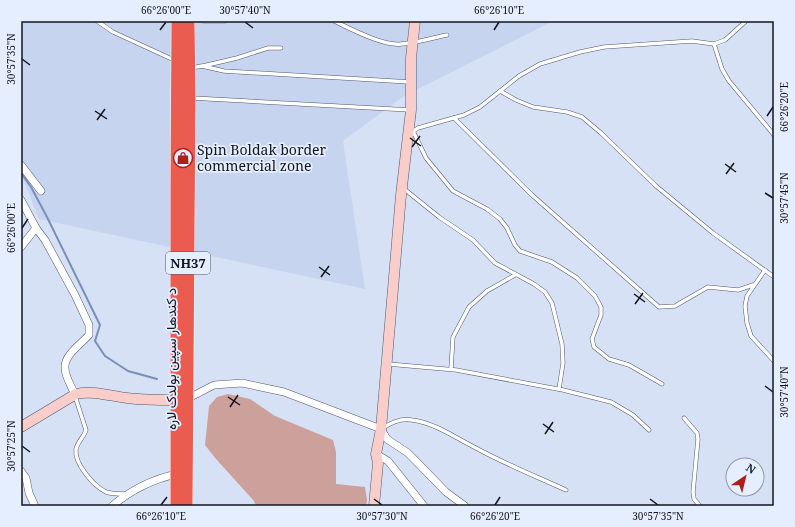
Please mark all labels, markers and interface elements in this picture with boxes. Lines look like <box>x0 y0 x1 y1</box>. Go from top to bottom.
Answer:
text: 66°26'00"E <box>141 3 191 17</box>
text: 30°57'40"N <box>219 3 271 17</box>
text: 66°26'10"E <box>474 3 524 17</box>
text: 30°57'35"N <box>4 33 18 85</box>
text: 66°26'20"E <box>777 82 791 132</box>
place label: Spin Boldak border commercial zone <box>197 140 327 175</box>
shop icon: Spin Boldak border commercial zone <box>172 147 194 169</box>
text: 30°57'45"N <box>777 172 791 224</box>
text: 66°26'00"E <box>4 203 18 253</box>
road number: NH37 <box>166 252 210 274</box>
street label: د کندهار سپین بولدک لاره <box>161 288 181 430</box>
text: 30°57'40"N <box>777 366 791 418</box>
text: 30°57'25"N <box>4 420 18 472</box>
north arrow <box>725 457 765 497</box>
text: N <box>743 460 759 477</box>
text: 66°26'10"E <box>136 509 186 523</box>
text: 30°57'30"N <box>356 509 408 523</box>
text: 66°26'20"E <box>470 509 520 523</box>
text: 30°57'35"N <box>632 509 684 523</box>

